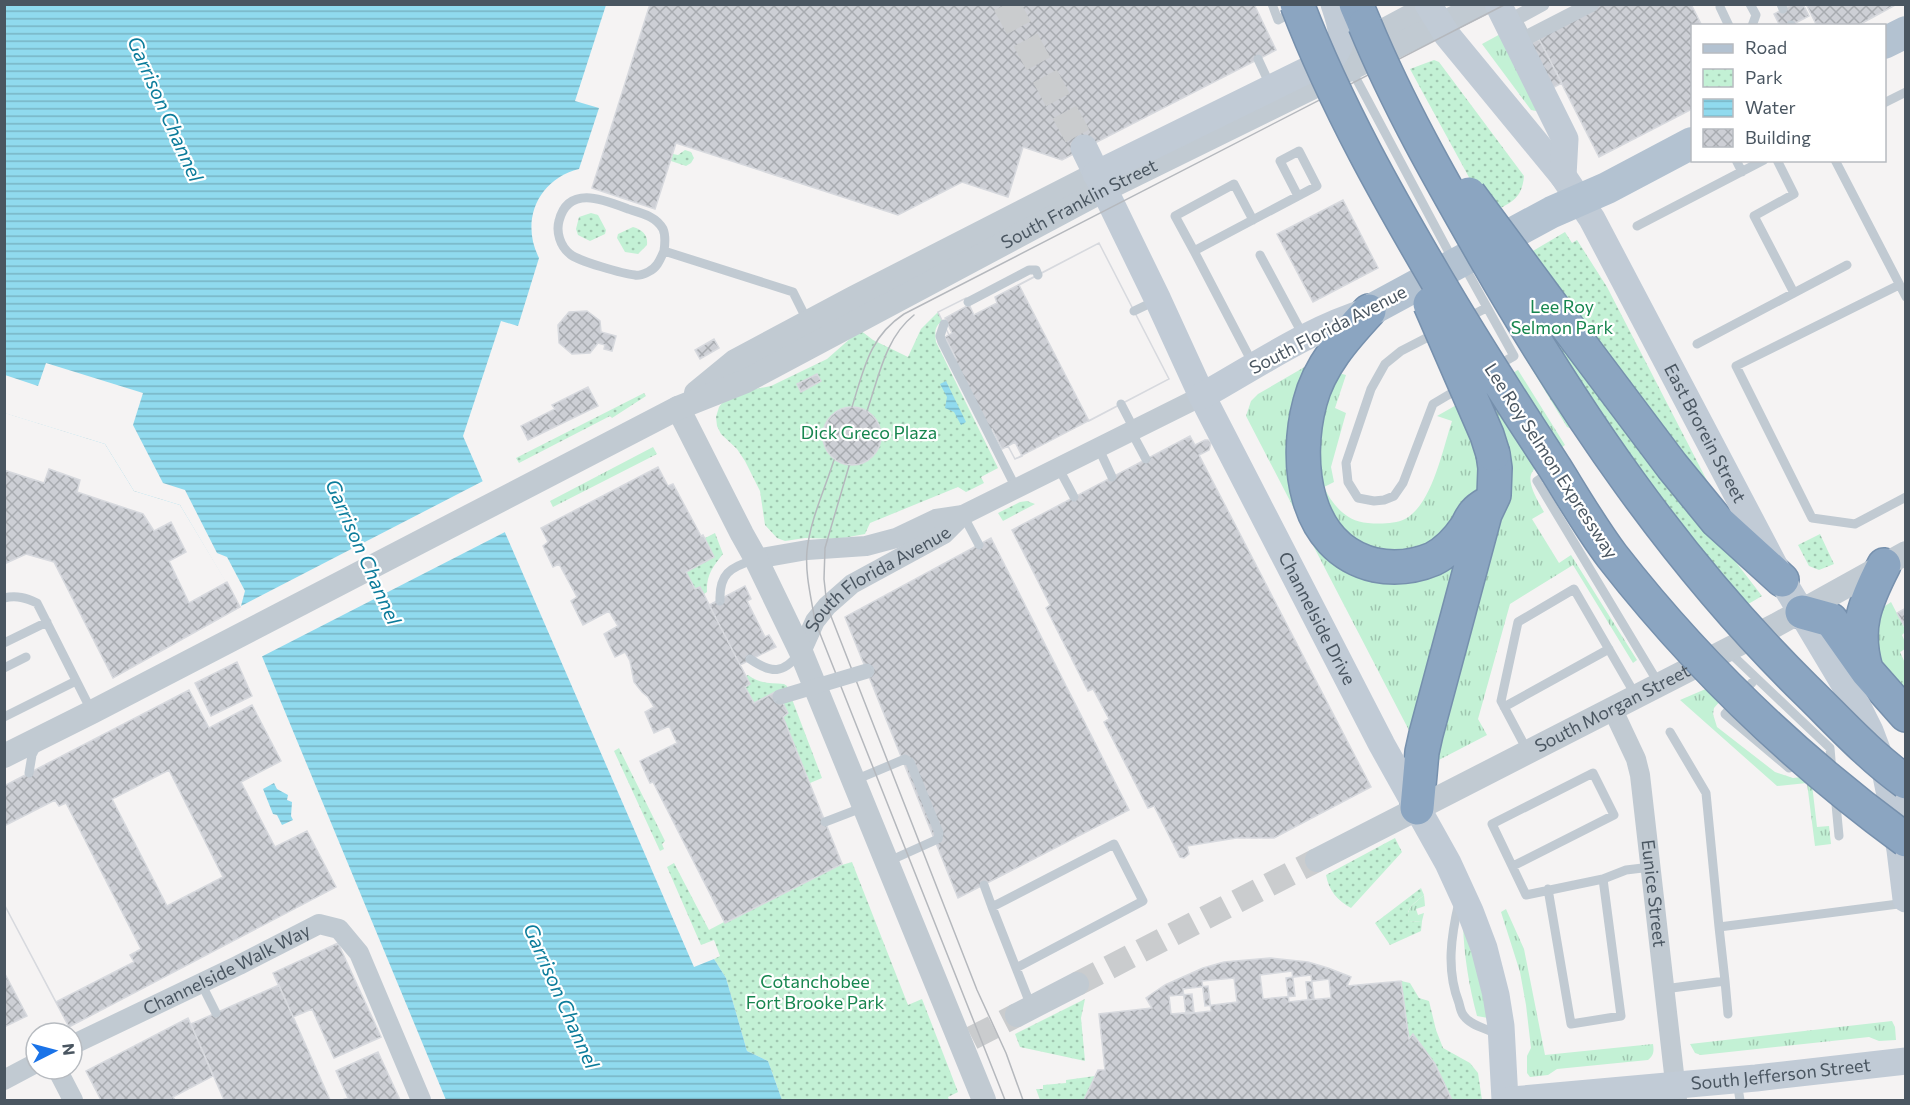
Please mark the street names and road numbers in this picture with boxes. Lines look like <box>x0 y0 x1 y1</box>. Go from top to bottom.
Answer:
street label: South Franklin Street <box>997 154 1161 253</box>
street label: South Florida Avenue <box>1245 280 1410 378</box>
street label: Lee Roy Selmon Expressway <box>1480 359 1623 562</box>
street label: East Brorein Street <box>1660 360 1751 506</box>
street label: South Florida Avenue <box>800 522 955 635</box>
street label: Channelside Drive <box>1274 548 1361 688</box>
street label: South Morgan Street <box>1531 659 1693 757</box>
street label: Eunice Street <box>1637 838 1672 948</box>
street label: Channelside Walk Way <box>139 918 314 1019</box>
street label: South Jefferson Street <box>1690 1053 1872 1094</box>

